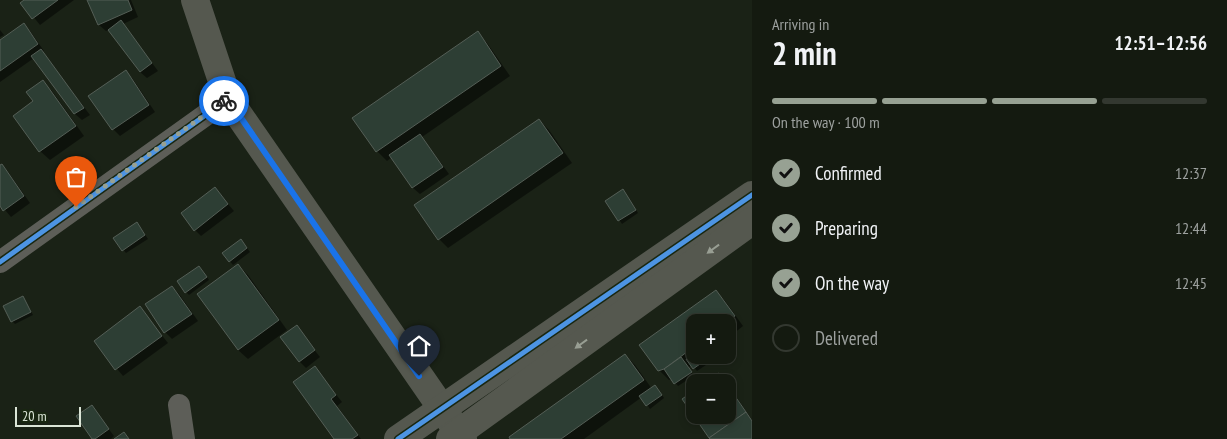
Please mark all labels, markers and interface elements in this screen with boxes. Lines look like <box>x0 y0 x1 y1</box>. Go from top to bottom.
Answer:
text: Arriving in <box>772 14 829 34</box>
text: 12:51–12:56 <box>1114 31 1207 55</box>
text: 2 min <box>772 32 837 74</box>
courier <box>199 76 249 126</box>
icon: bike <box>210 87 238 115</box>
text: On the way · 100 m <box>772 112 880 132</box>
pin <box>55 156 97 207</box>
icon: check <box>772 159 800 187</box>
text: Confirmed <box>815 161 882 185</box>
icon: bag <box>62 163 90 191</box>
text: 12:37 <box>1175 163 1207 183</box>
icon: check <box>772 214 800 242</box>
text: Preparing <box>815 216 878 240</box>
text: 12:44 <box>1175 218 1207 238</box>
one-way arrow <box>706 244 719 254</box>
icon: check <box>772 269 800 297</box>
text: On the way <box>815 271 889 295</box>
text: 12:45 <box>1175 273 1207 293</box>
map controls <box>686 314 736 424</box>
button: + <box>686 314 736 364</box>
pin <box>398 325 440 376</box>
text: Delivered <box>815 326 878 350</box>
icon: home <box>405 332 433 360</box>
one-way arrow <box>575 339 588 350</box>
button: − <box>686 374 736 424</box>
scale bar <box>15 404 81 427</box>
text: 20 m <box>22 407 47 425</box>

